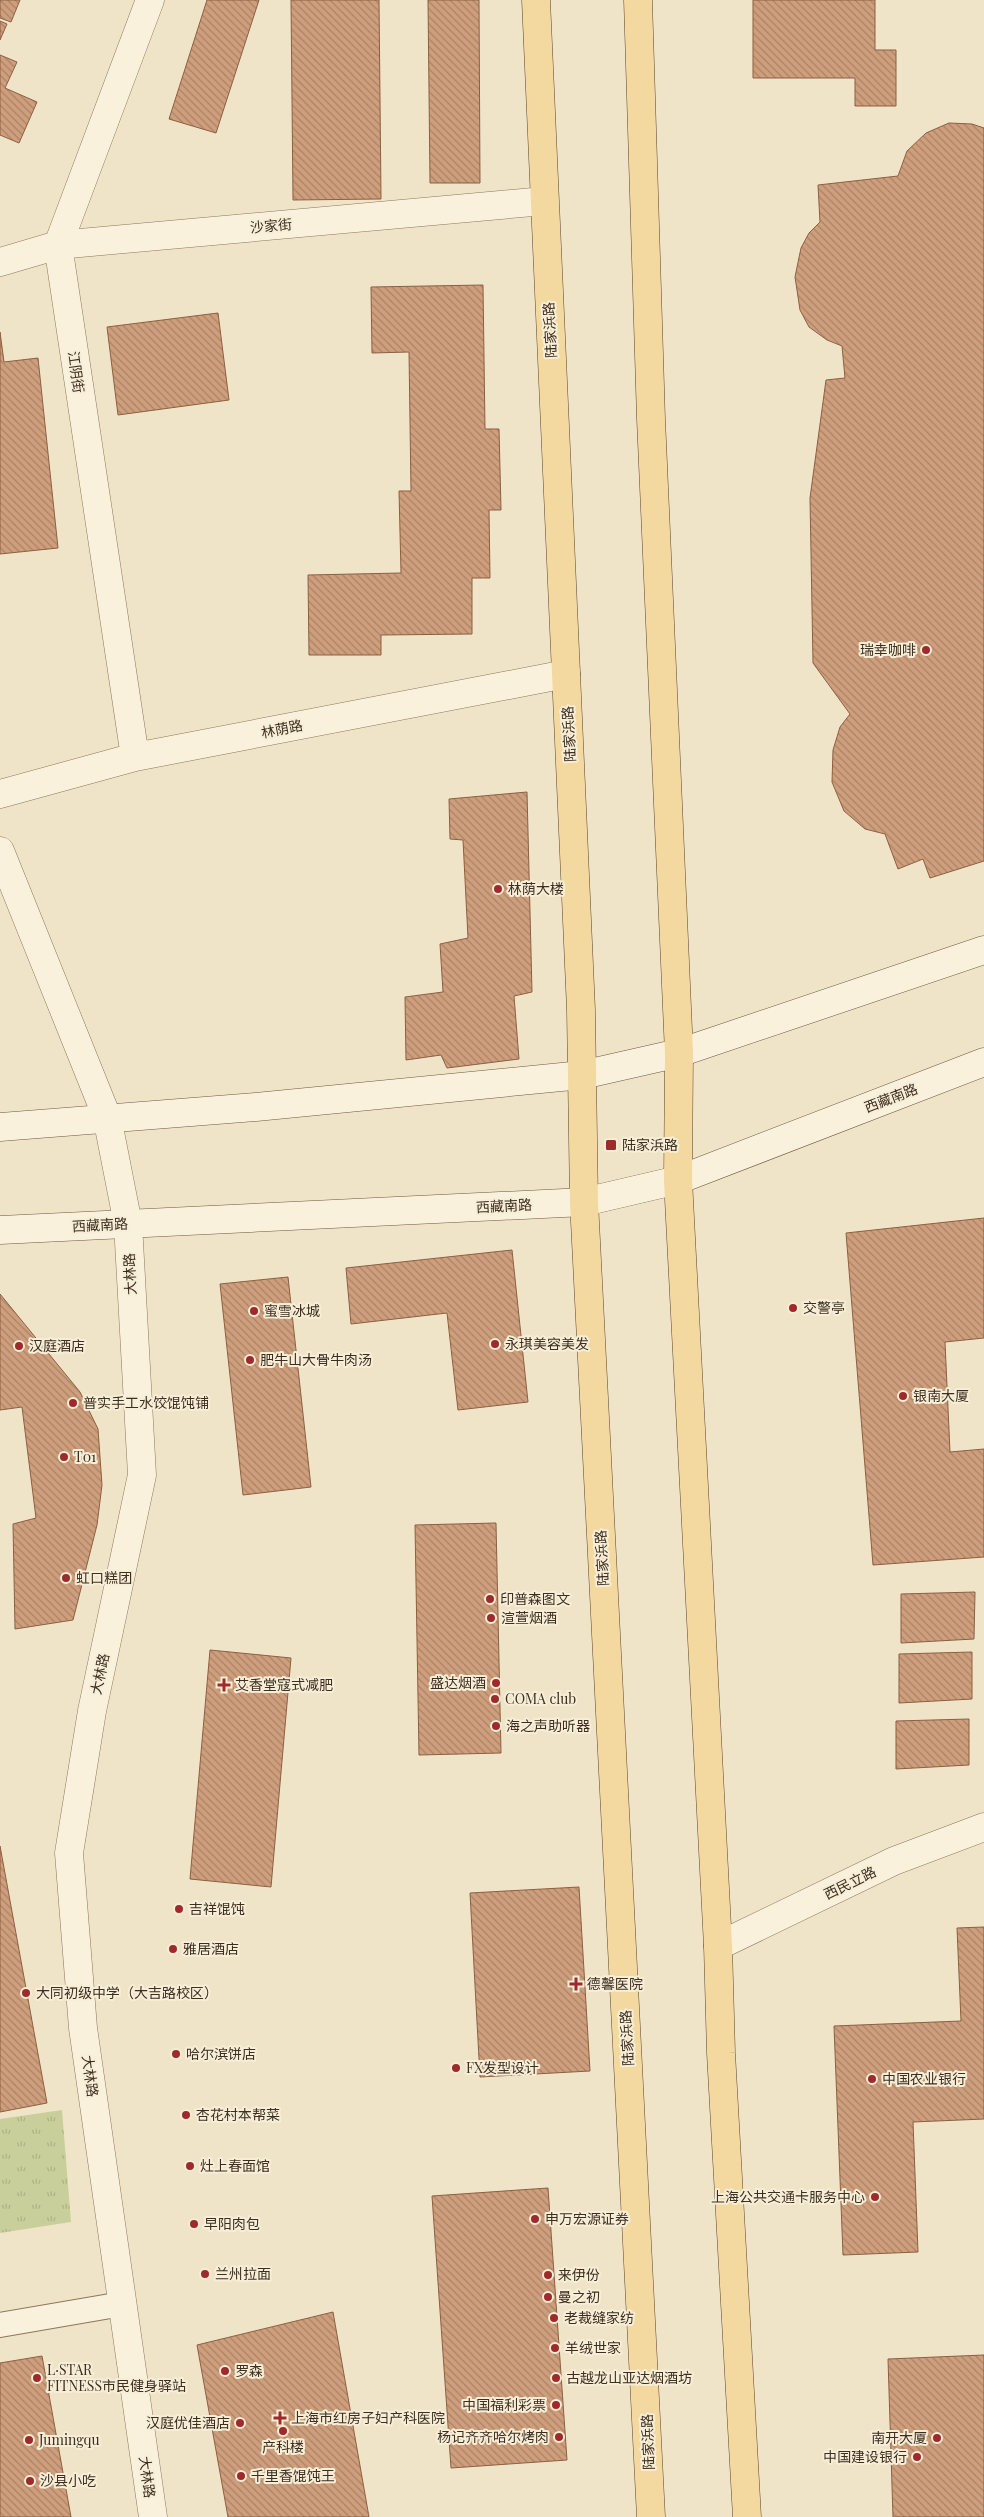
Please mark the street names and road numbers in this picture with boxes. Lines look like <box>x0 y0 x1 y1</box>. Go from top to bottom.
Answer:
street label: 沙家街 <box>249 214 293 237</box>
street label: 陆家浜路 <box>539 302 560 358</box>
street label: 江阴街 <box>64 350 89 394</box>
street label: 陆家浜路 <box>558 706 579 762</box>
street label: 林荫路 <box>259 715 304 742</box>
street label: 西藏南路 <box>861 1079 920 1116</box>
street label: 西藏南路 <box>476 1195 532 1216</box>
street label: 西藏南路 <box>72 1214 128 1235</box>
street label: 大林路 <box>119 1253 140 1295</box>
street label: 陆家浜路 <box>591 1530 612 1586</box>
street label: 大林路 <box>86 1651 113 1696</box>
street label: 西民立路 <box>820 1862 879 1903</box>
street label: 陆家浜路 <box>616 2010 637 2066</box>
street label: 大林路 <box>78 2054 103 2098</box>
street label: 陆家浜路 <box>637 2414 658 2470</box>
street label: 大林路 <box>135 2455 160 2499</box>

